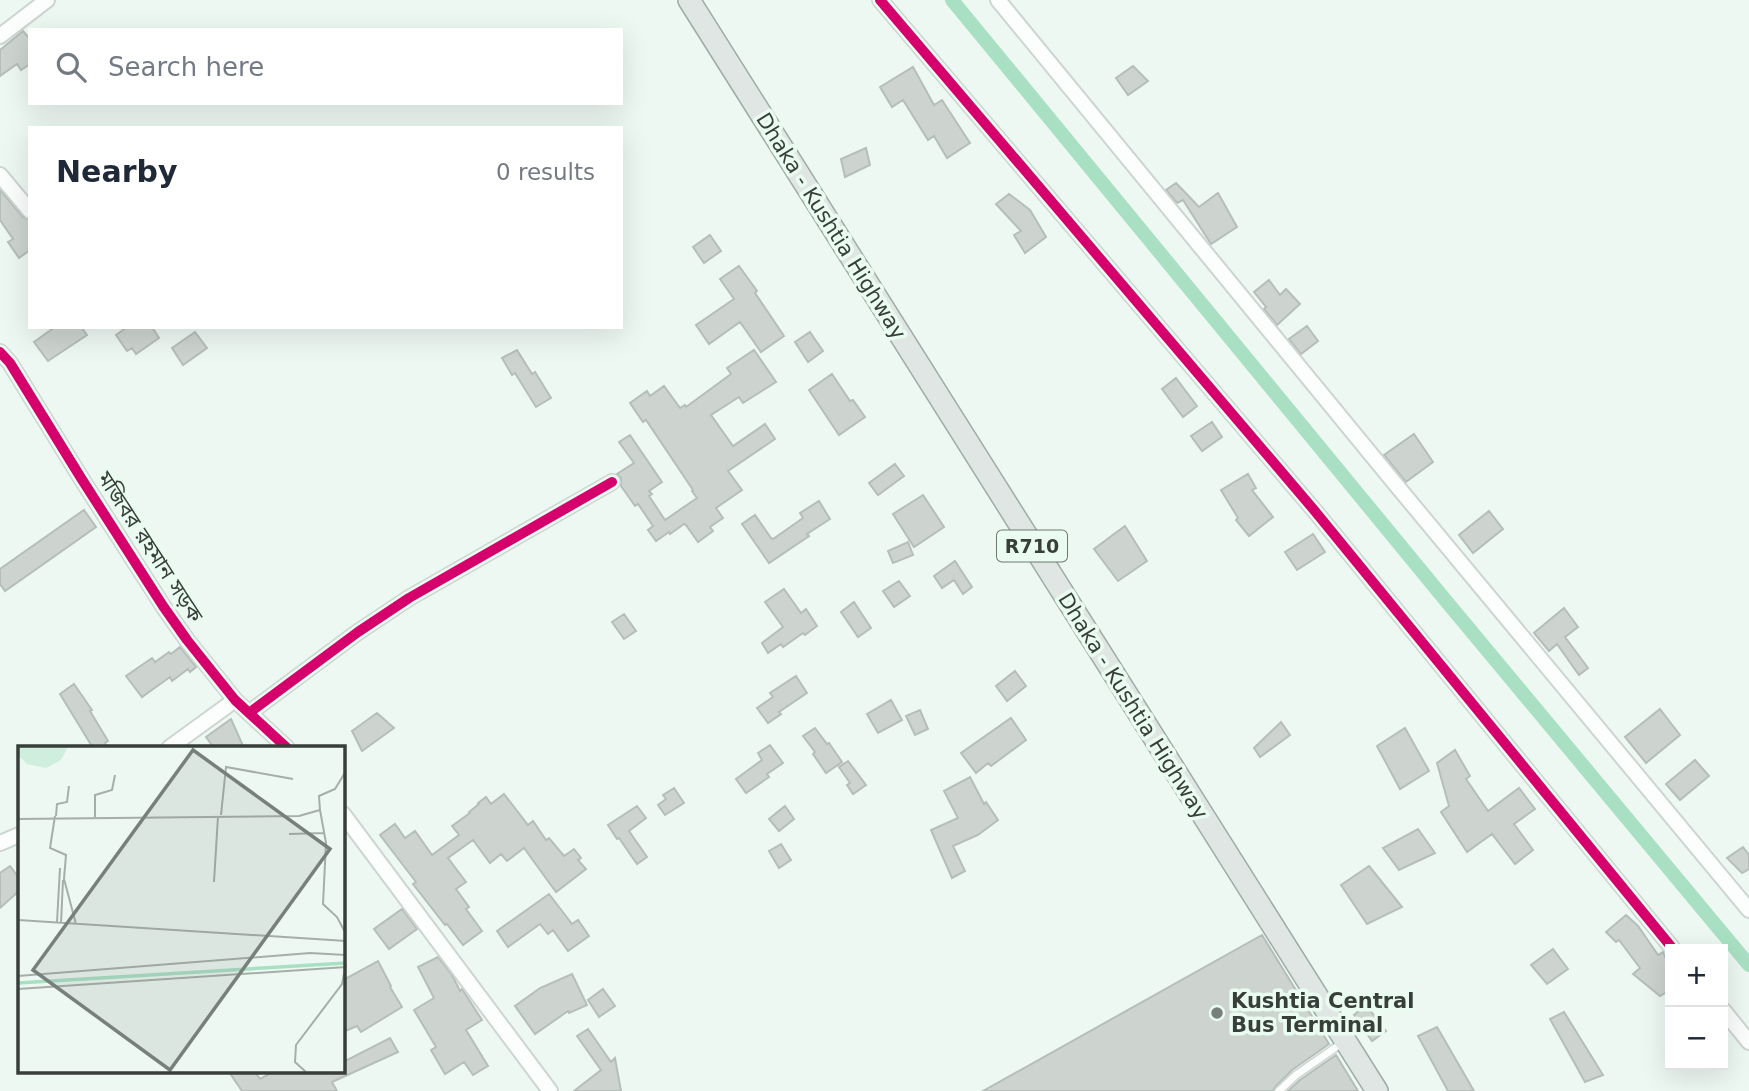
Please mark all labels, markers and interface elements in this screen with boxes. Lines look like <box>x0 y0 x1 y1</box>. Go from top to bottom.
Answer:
search box <box>28 28 623 105</box>
icon: search <box>52 48 90 86</box>
text: Search here <box>108 52 264 82</box>
street label: Dhaka - Kushtia Highway <box>751 108 911 344</box>
text: Nearby <box>56 154 178 189</box>
text: 0 results <box>496 159 595 185</box>
street label: মজিবর রহমান সড়ক <box>92 466 208 628</box>
road number: R710 <box>997 530 1067 562</box>
street label: Dhaka - Kushtia Highway <box>1053 588 1213 824</box>
inset map <box>18 746 345 1074</box>
map controls <box>1665 944 1728 1070</box>
button: + <box>1665 944 1728 1007</box>
place label: Kushtia Central Bus Terminal <box>1231 989 1414 1037</box>
marker: Kushtia Central Bus Terminal <box>1209 1005 1225 1021</box>
button: − <box>1665 1007 1728 1070</box>

